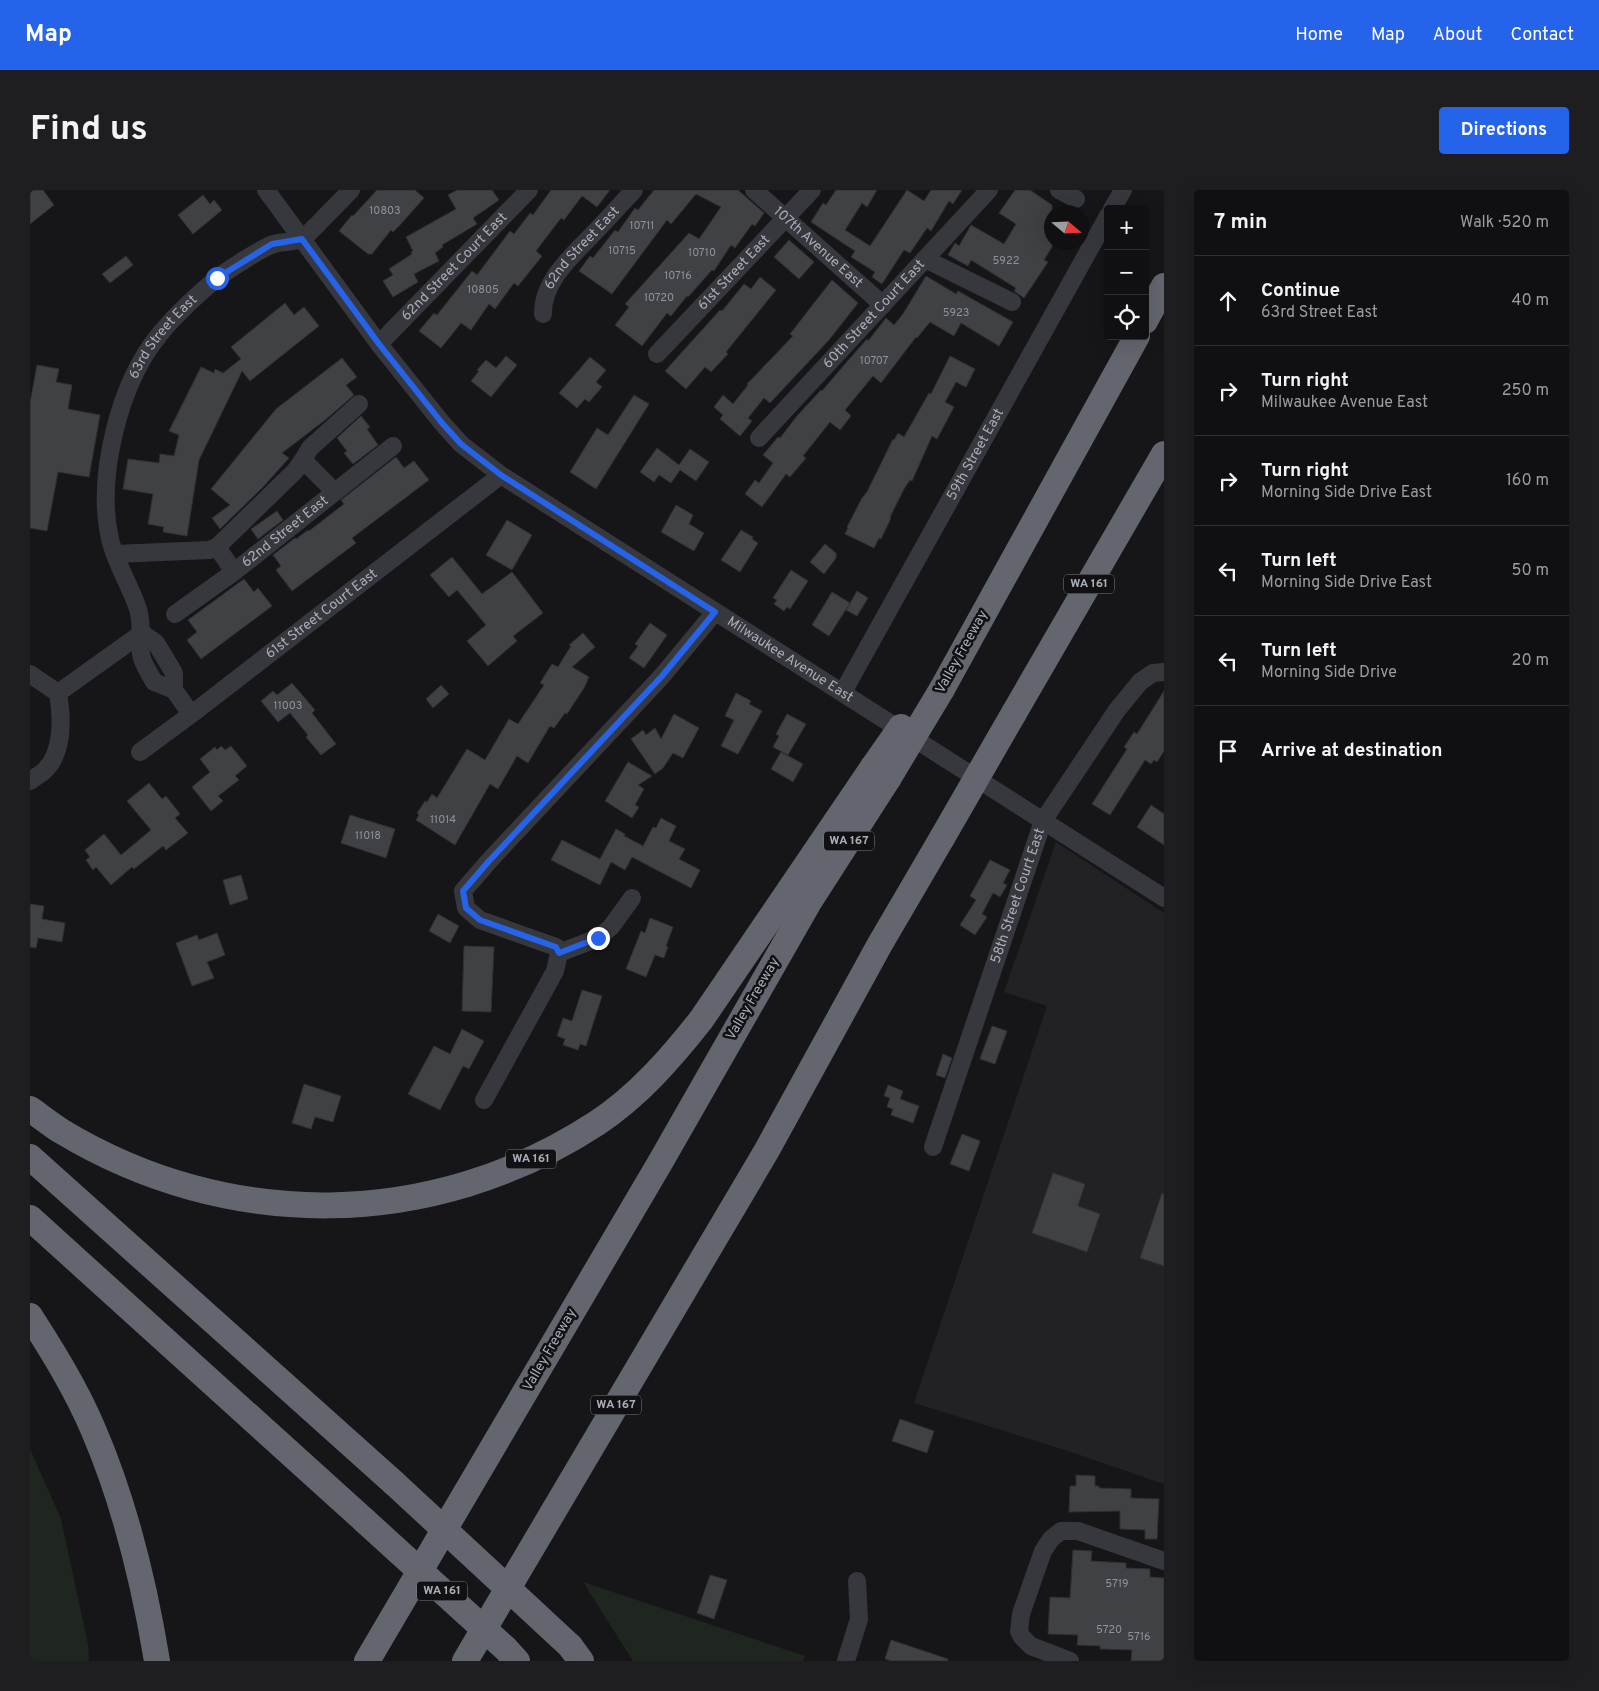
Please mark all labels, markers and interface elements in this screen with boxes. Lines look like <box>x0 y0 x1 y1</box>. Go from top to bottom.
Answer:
text: Map <box>25 20 72 50</box>
text: Home <box>1295 24 1343 47</box>
text: Map <box>1371 24 1405 47</box>
text: About <box>1433 24 1482 47</box>
text: Contact <box>1510 24 1574 47</box>
button: Directions <box>1439 107 1569 154</box>
text: Find us <box>30 108 148 152</box>
street label: 62nd Street East <box>541 203 623 292</box>
street label: 107th Avenue East <box>770 203 866 291</box>
house number: 10803 <box>369 204 401 218</box>
north arrow <box>1044 205 1089 250</box>
map controls <box>1104 205 1149 340</box>
button: + <box>1104 205 1149 250</box>
street label: 62nd Street Court East <box>398 209 511 324</box>
text: 7 min <box>1214 209 1267 236</box>
text: Walk · 520 m <box>1460 213 1549 233</box>
house number: 10711 <box>630 219 654 233</box>
street label: 61st Street East <box>694 231 774 314</box>
house number: 10715 <box>608 244 636 258</box>
house number: 10710 <box>688 246 716 260</box>
button: − <box>1104 250 1149 295</box>
house number: 5922 <box>993 254 1019 268</box>
street label: 60th Street Court East <box>819 256 928 372</box>
route start <box>206 267 229 290</box>
house number: 10716 <box>664 269 692 283</box>
text: Continue <box>1261 279 1340 303</box>
house number: 10805 <box>467 283 499 297</box>
icon: ahead <box>1214 287 1242 315</box>
street label: 63rd Street East <box>125 291 201 382</box>
house number: 10720 <box>644 291 674 305</box>
text: 40 m <box>1511 291 1549 311</box>
button: locate <box>1104 295 1149 340</box>
text: 63rd Street East <box>1261 303 1378 323</box>
house number: 5923 <box>943 306 969 320</box>
house number: 10707 <box>860 354 889 368</box>
text: Turn right <box>1261 369 1349 393</box>
icon: right <box>1214 377 1242 405</box>
text: 250 m <box>1502 381 1549 401</box>
text: Milwaukee Avenue East <box>1261 393 1428 413</box>
street label: 59th Street East <box>943 405 1008 503</box>
text: Turn right <box>1261 459 1349 483</box>
icon: right <box>1214 467 1242 495</box>
text: 160 m <box>1506 471 1549 491</box>
text: Morning Side Drive East <box>1261 483 1432 503</box>
street label: 62nd Street East <box>238 492 332 571</box>
text: Turn left <box>1261 549 1337 573</box>
icon: left <box>1214 557 1242 585</box>
text: 50 m <box>1512 561 1549 581</box>
street label: 61st Street Court East <box>262 565 381 662</box>
text: Morning Side Drive East <box>1261 573 1432 593</box>
road number: WA 161 <box>1064 574 1114 594</box>
street label: Valley Freeway <box>932 607 992 697</box>
street label: Milwaukee Avenue East <box>724 613 856 706</box>
text: Turn left <box>1261 639 1337 663</box>
icon: left <box>1214 647 1242 675</box>
text: 20 m <box>1512 651 1549 671</box>
text: Morning Side Drive <box>1261 663 1397 683</box>
house number: 11003 <box>274 699 302 713</box>
icon: arrive <box>1214 737 1242 765</box>
text: Arrive at destination <box>1261 739 1442 763</box>
house number: 11014 <box>430 813 456 827</box>
street label: 58th Street Court East <box>987 826 1048 966</box>
house number: 11018 <box>355 829 381 843</box>
road number: WA 167 <box>824 831 874 850</box>
route end <box>587 927 610 950</box>
street label: Valley Freeway <box>723 955 783 1043</box>
road number: WA 161 <box>506 1150 556 1169</box>
street label: Valley Freeway <box>520 1306 580 1394</box>
road number: WA 167 <box>591 1396 641 1414</box>
house number: 5719 <box>1105 1577 1129 1591</box>
road number: WA 161 <box>417 1582 467 1600</box>
house number: 5720 <box>1096 1623 1122 1637</box>
house number: 5716 <box>1127 1630 1151 1644</box>

